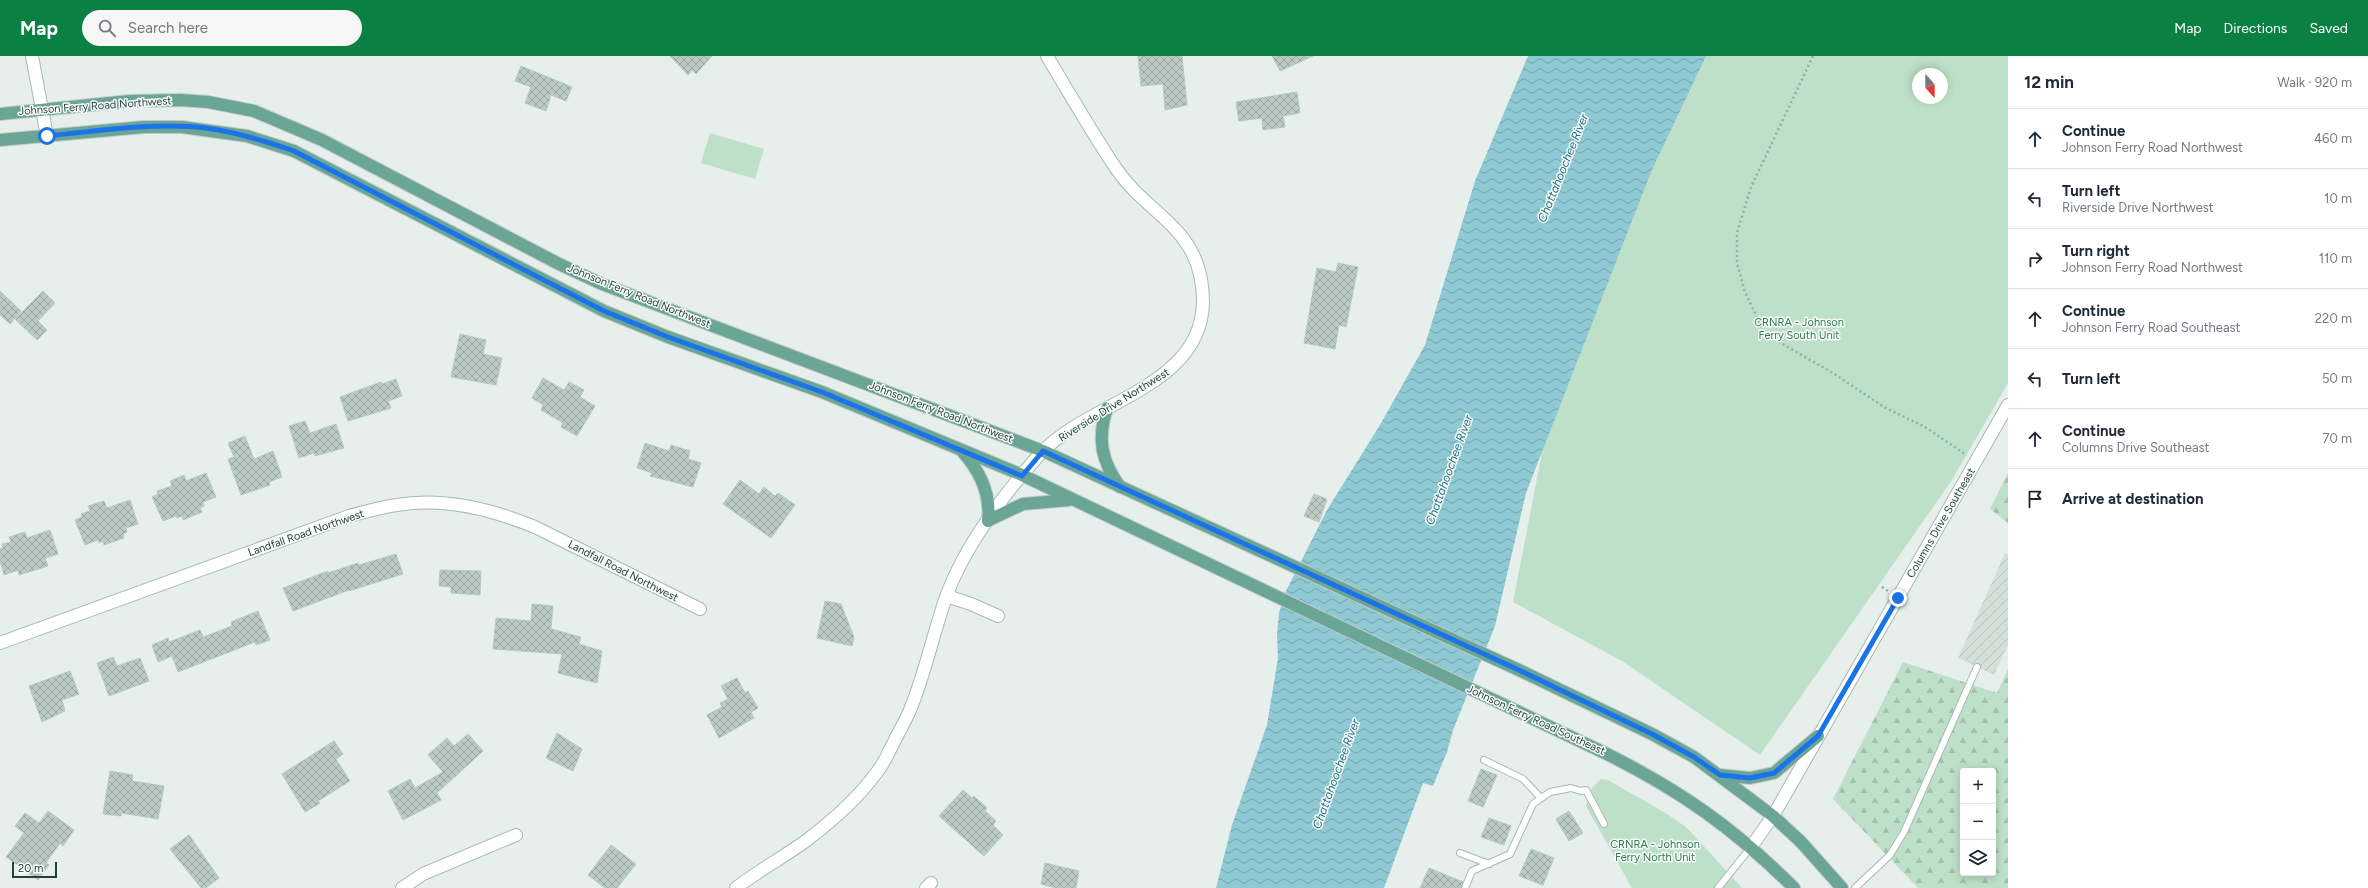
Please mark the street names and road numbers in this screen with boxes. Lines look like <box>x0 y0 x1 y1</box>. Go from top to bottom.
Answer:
street label: Johnson Ferry Road Northwest <box>18 94 172 118</box>
street label: Johnson Ferry Road Northwest <box>566 261 712 331</box>
street label: Riverside Drive Northwest <box>1056 365 1172 445</box>
street label: Johnson Ferry Road Northwest <box>867 378 1015 446</box>
street label: Columns Drive Southeast <box>1904 466 1978 580</box>
street label: Landfall Road Northwest <box>246 507 366 559</box>
street label: Landfall Road Northwest <box>566 538 680 604</box>
street label: Johnson Ferry Road Southeast <box>1465 682 1607 758</box>

